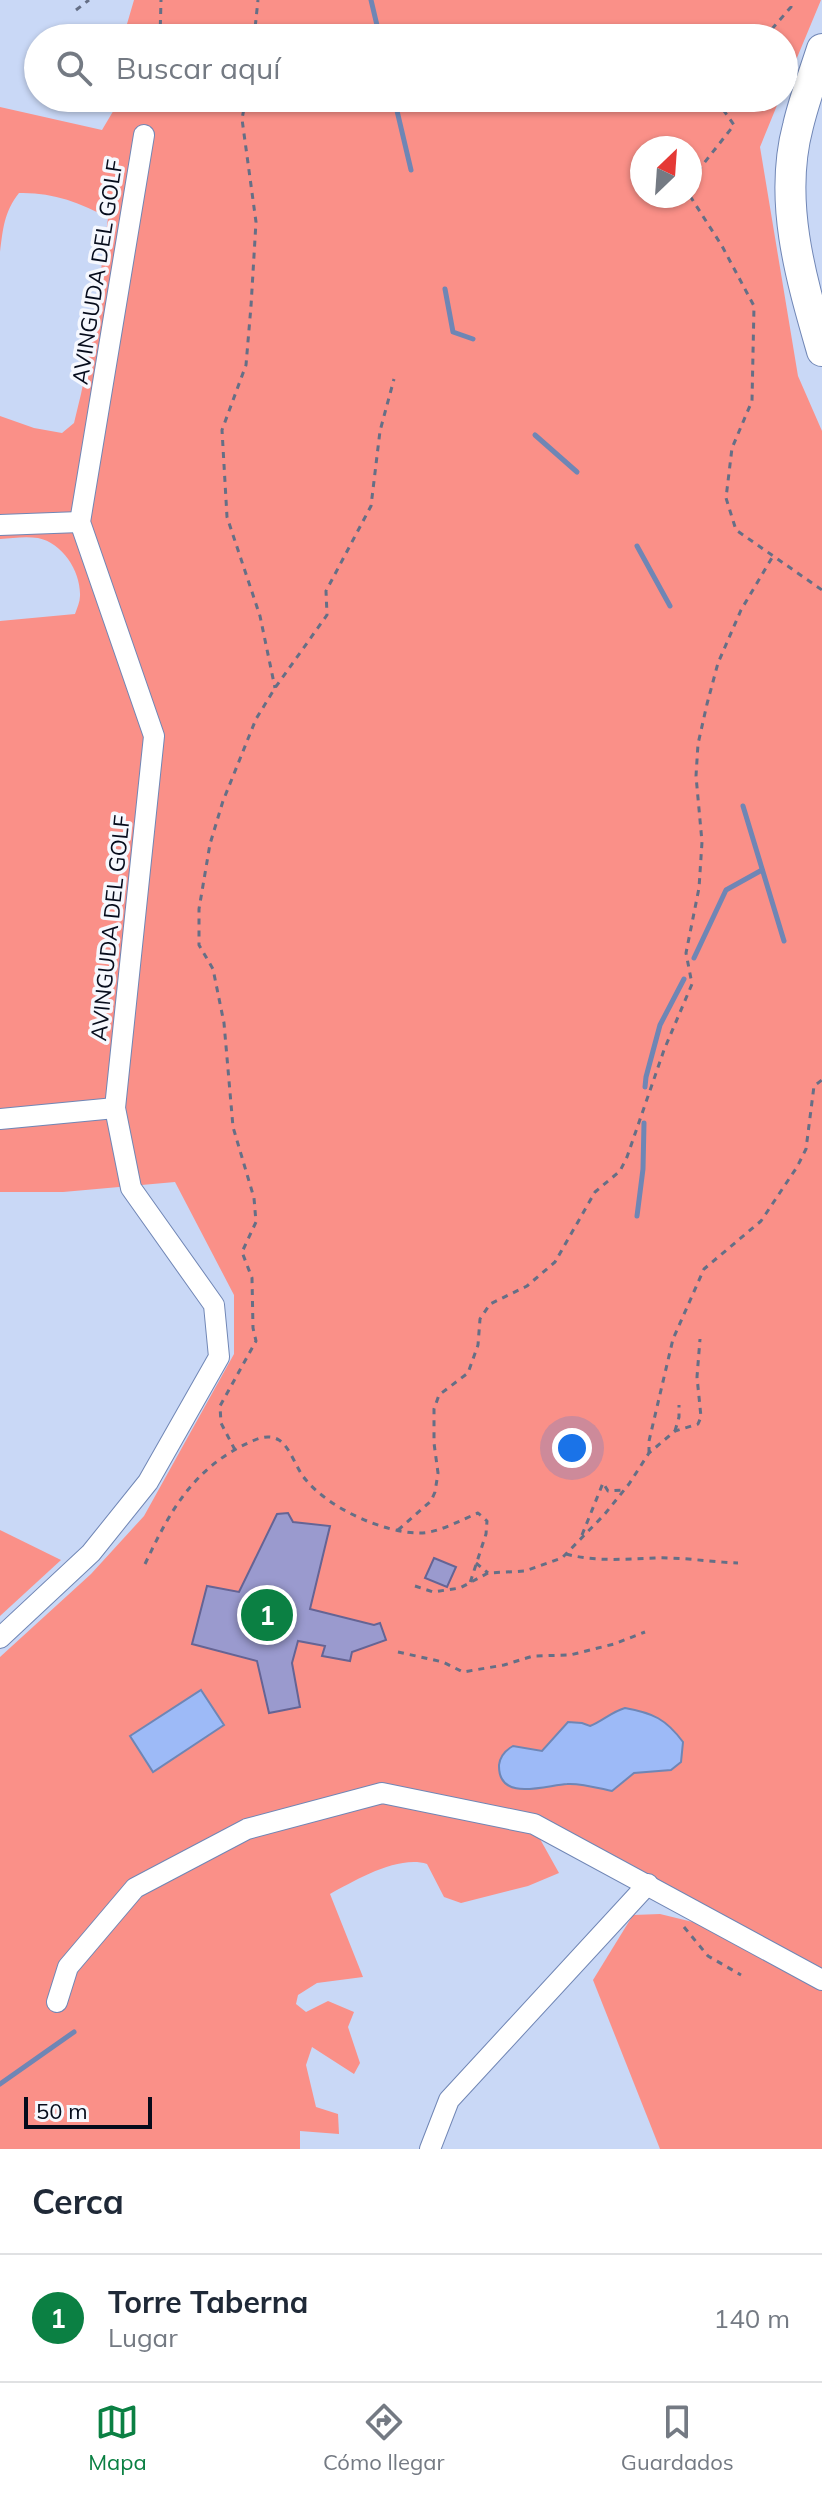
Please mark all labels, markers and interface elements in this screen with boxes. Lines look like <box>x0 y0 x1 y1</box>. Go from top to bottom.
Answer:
search box <box>24 24 798 112</box>
icon: search <box>52 46 96 90</box>
text: Buscar aquí <box>116 49 281 87</box>
north arrow <box>630 136 702 208</box>
street label: AVINGUDA DEL GOLF <box>65 158 129 386</box>
street label: AVINGUDA DEL GOLF <box>84 814 136 1042</box>
your location <box>552 1428 592 1468</box>
pin: 1 <box>241 1585 293 1645</box>
scale bar <box>24 2093 152 2129</box>
text: 50 m <box>36 2097 87 2125</box>
text: Cerca <box>32 2180 124 2223</box>
text: Torre Taberna <box>108 2283 308 2321</box>
text: 1 <box>50 2302 66 2335</box>
text: 140 m <box>714 2302 790 2335</box>
text: Lugar <box>108 2321 178 2354</box>
tab: Mapa <box>88 2400 147 2476</box>
tab: Cómo llegar <box>323 2400 444 2476</box>
tab: Guardados <box>621 2400 734 2476</box>

